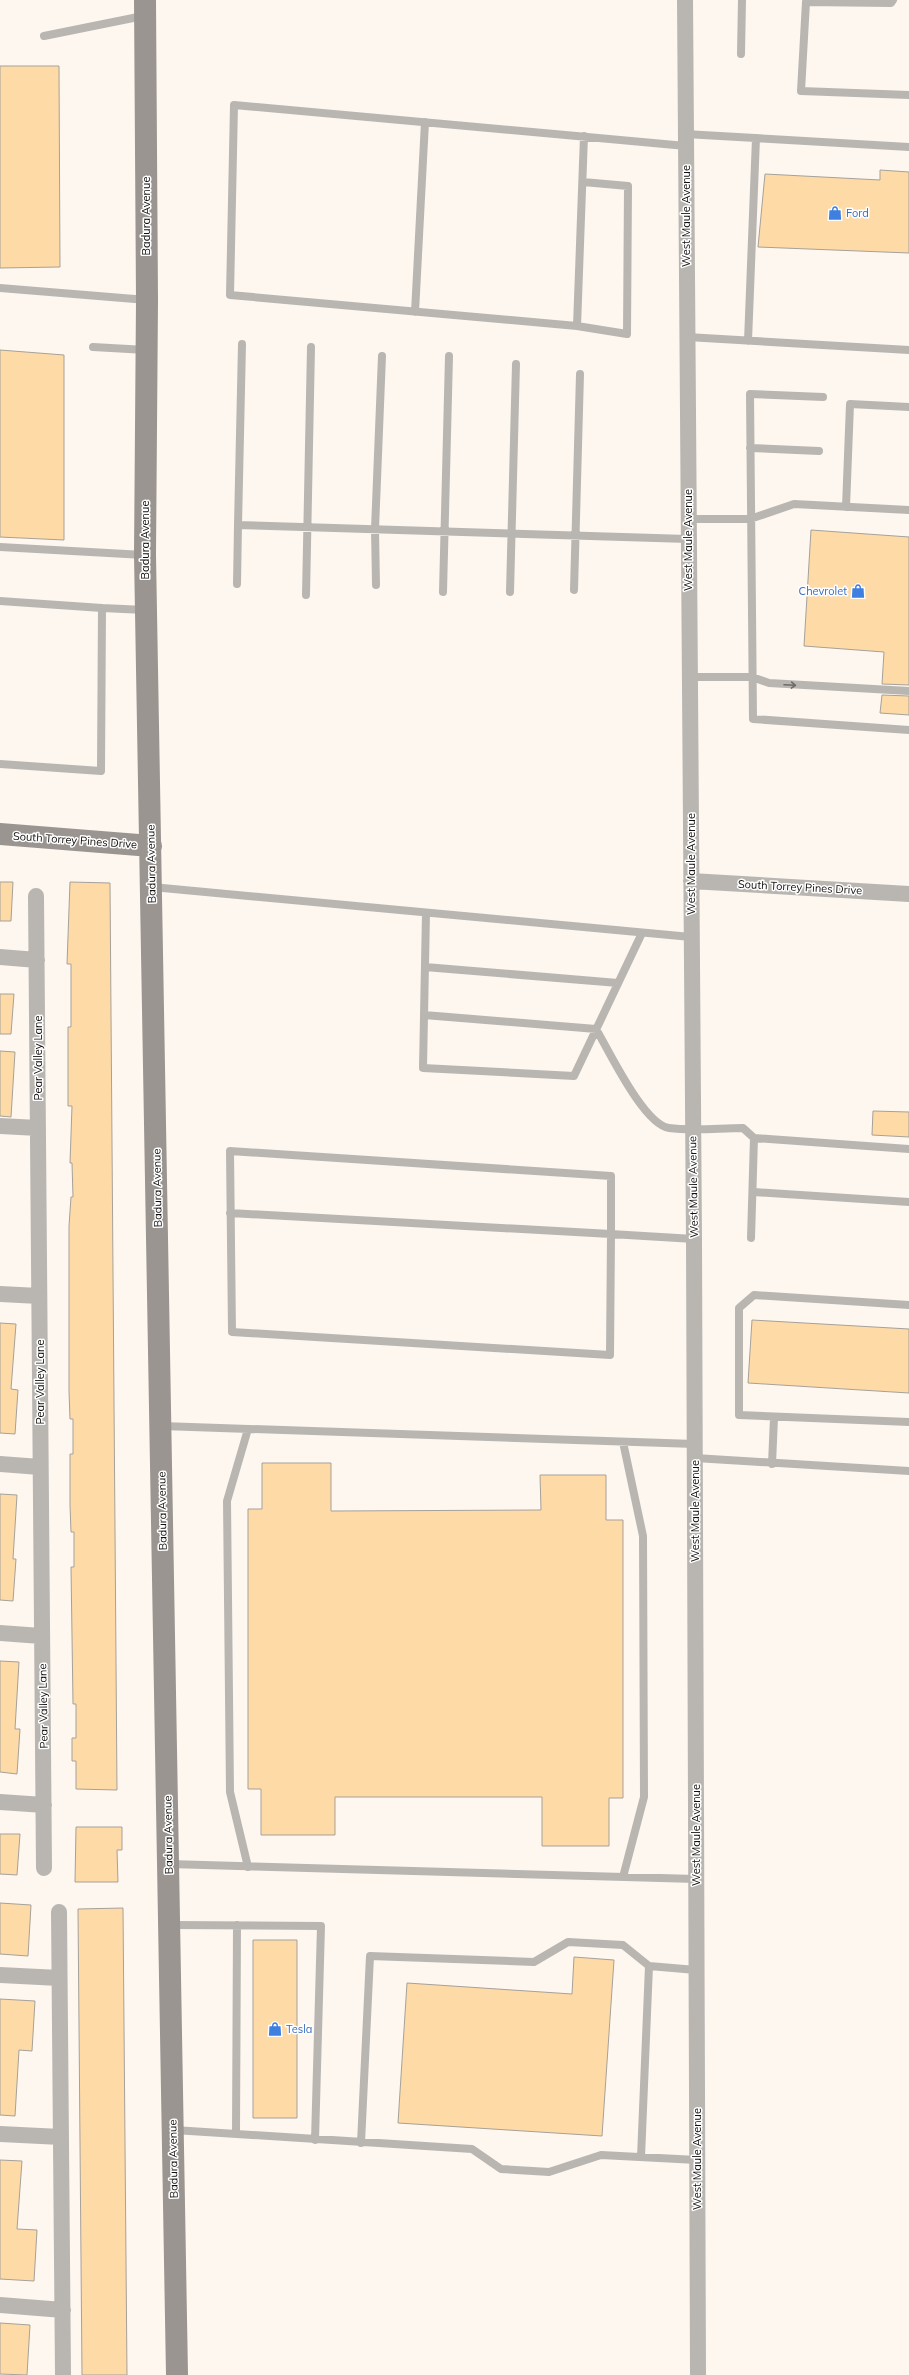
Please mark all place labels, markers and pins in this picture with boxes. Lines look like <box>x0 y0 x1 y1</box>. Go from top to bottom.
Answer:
shop icon: Ford <box>827 205 843 221</box>
place label: Ford <box>846 206 869 220</box>
shop icon: Chevrolet <box>850 583 866 599</box>
place label: Chevrolet <box>799 584 847 598</box>
shop icon: Tesla <box>267 2021 283 2037</box>
place label: Tesla <box>286 2022 312 2036</box>

